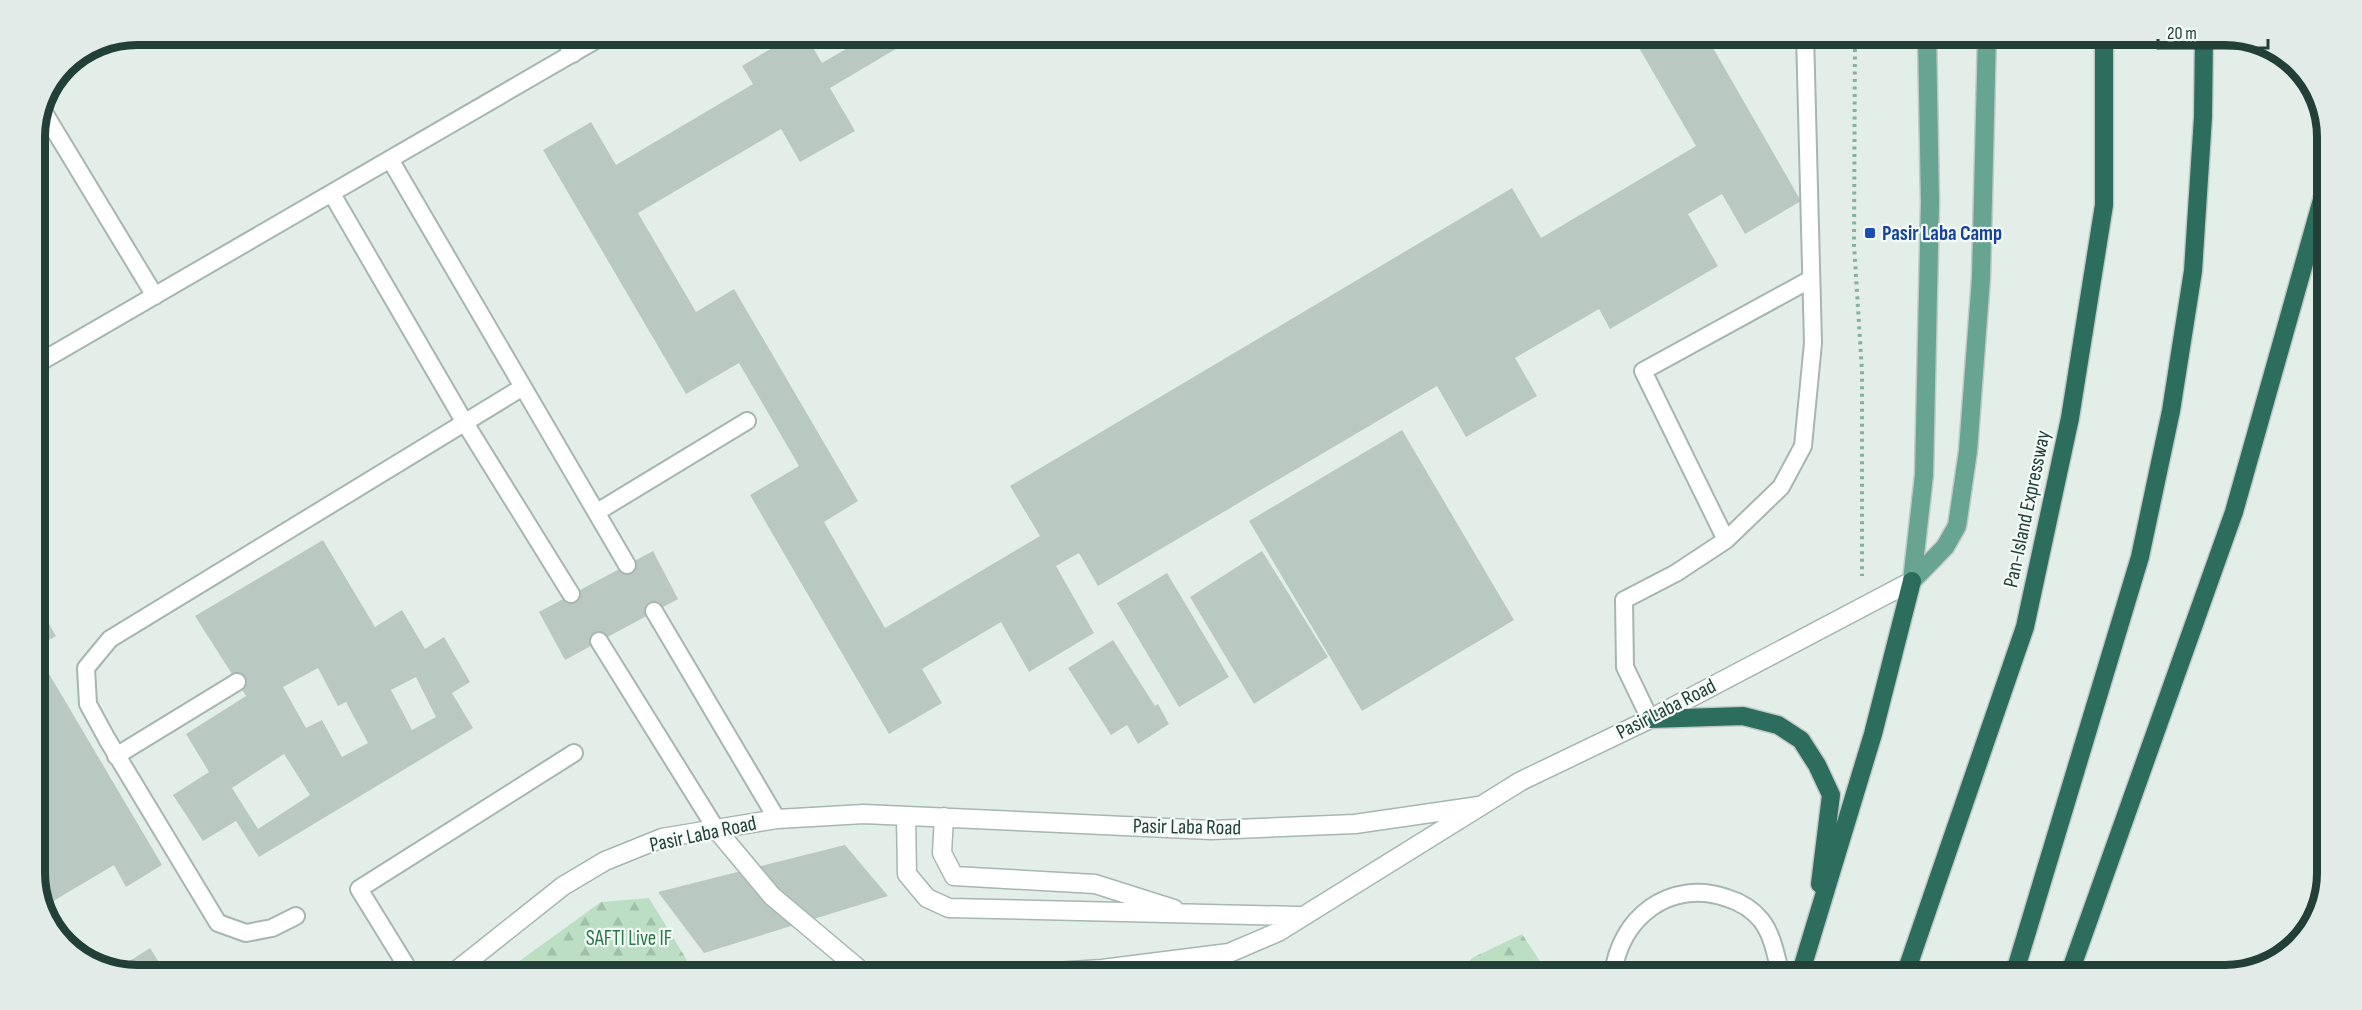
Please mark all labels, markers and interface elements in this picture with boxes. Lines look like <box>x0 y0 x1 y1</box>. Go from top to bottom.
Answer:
scale bar <box>2158 12 2268 50</box>
text: 20 m <box>2167 23 2197 44</box>
place label: Pasir Laba Camp <box>1882 221 2002 246</box>
marker: Pasir Laba Camp <box>1863 226 1877 240</box>
street label: Pan-Island Expressway <box>1998 428 2056 590</box>
street label: Pasir Laba Road <box>1612 673 1720 745</box>
street label: Pasir Laba Road <box>647 810 759 858</box>
street label: Pasir Laba Road <box>1133 814 1241 840</box>
park label: SAFTI Live IF <box>586 926 672 951</box>

